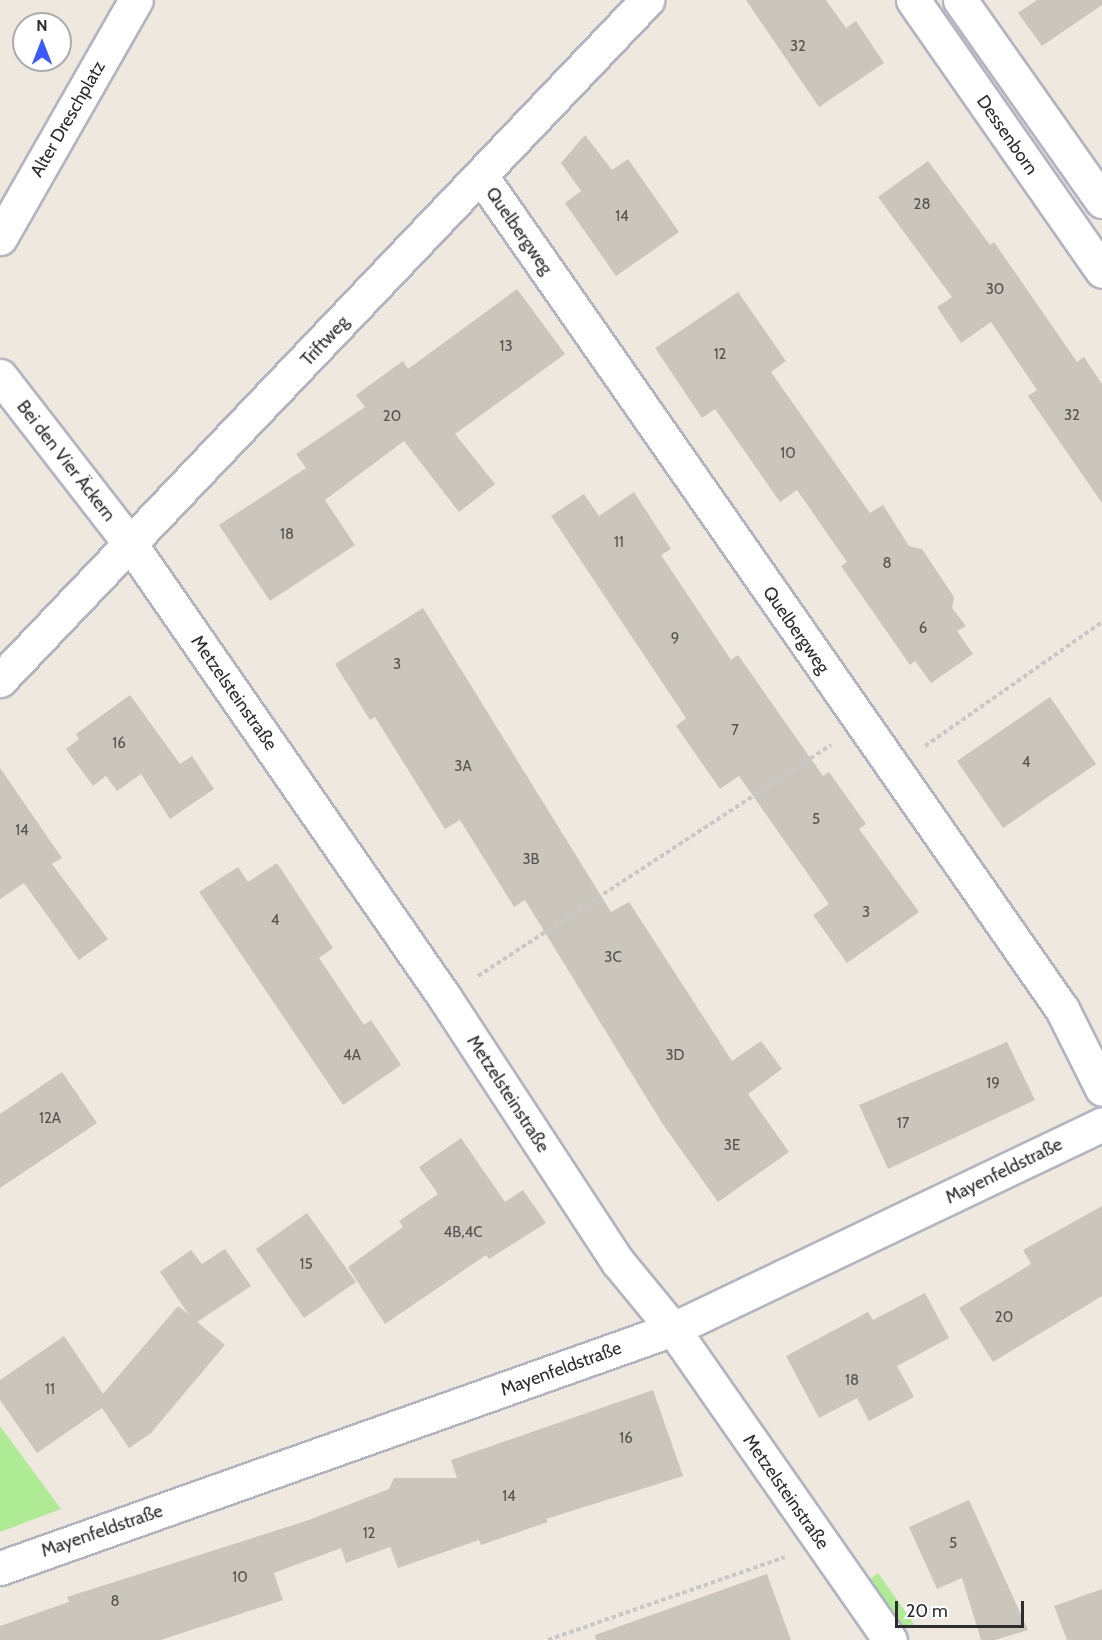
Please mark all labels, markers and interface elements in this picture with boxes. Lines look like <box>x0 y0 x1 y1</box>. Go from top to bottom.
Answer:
north arrow <box>12 12 72 72</box>
text: N <box>36 16 48 35</box>
house number: 32 <box>790 38 806 56</box>
street label: Alter Dreschplatz <box>26 57 110 181</box>
street label: Dessenborn <box>972 91 1042 179</box>
street label: Quelbergweg <box>481 183 557 279</box>
house number: 28 <box>914 196 930 214</box>
house number: 14 <box>615 208 629 226</box>
house number: 30 <box>986 281 1004 299</box>
street label: Triftweg <box>296 311 354 371</box>
house number: 13 <box>499 338 513 356</box>
house number: 12 <box>714 346 726 364</box>
street label: Bei den Vier Äckern <box>12 396 120 526</box>
house number: 32 <box>1064 407 1080 425</box>
house number: 20 <box>383 408 401 426</box>
house number: 10 <box>780 445 796 463</box>
house number: 18 <box>280 526 294 544</box>
house number: 11 <box>614 534 624 552</box>
house number: 8 <box>882 555 892 573</box>
street label: Quelbergweg <box>758 582 834 678</box>
house number: 6 <box>919 620 927 638</box>
house number: 9 <box>671 630 679 648</box>
street label: Metzelsteinstraße <box>186 631 282 755</box>
house number: 3 <box>393 656 401 674</box>
house number: 7 <box>731 722 739 740</box>
house number: 16 <box>112 735 126 753</box>
house number: 4 <box>1022 754 1030 772</box>
house number: 3A <box>454 758 472 776</box>
house number: 5 <box>812 811 820 829</box>
house number: 14 <box>15 822 29 840</box>
house number: 3B <box>522 851 540 869</box>
house number: 3 <box>862 904 870 922</box>
house number: 4 <box>271 912 279 930</box>
house number: 3C <box>604 949 622 967</box>
street label: Metzelsteinstraße <box>462 1031 554 1157</box>
house number: 4A <box>343 1047 361 1065</box>
house number: 3D <box>665 1047 685 1065</box>
house number: 19 <box>986 1075 1000 1093</box>
house number: 12A <box>39 1110 61 1128</box>
house number: 17 <box>897 1115 909 1133</box>
street label: Mayenfeldstraße <box>942 1133 1066 1209</box>
house number: 3E <box>724 1137 740 1155</box>
house number: 4B,4C <box>444 1224 482 1242</box>
house number: 15 <box>299 1256 313 1274</box>
house number: 20 <box>995 1309 1013 1327</box>
street label: Mayenfeldstraße <box>498 1337 624 1401</box>
house number: 18 <box>845 1372 859 1390</box>
house number: 11 <box>45 1381 55 1399</box>
house number: 16 <box>619 1430 633 1448</box>
street label: Metzelsteinstraße <box>738 1430 834 1554</box>
house number: 14 <box>502 1488 516 1506</box>
street label: Mayenfeldstraße <box>38 1500 166 1562</box>
house number: 12 <box>363 1525 375 1543</box>
house number: 5 <box>949 1535 957 1553</box>
house number: 10 <box>232 1569 248 1587</box>
scale bar <box>898 1589 1027 1627</box>
house number: 8 <box>110 1593 120 1611</box>
text: 20 m <box>906 1600 948 1622</box>

